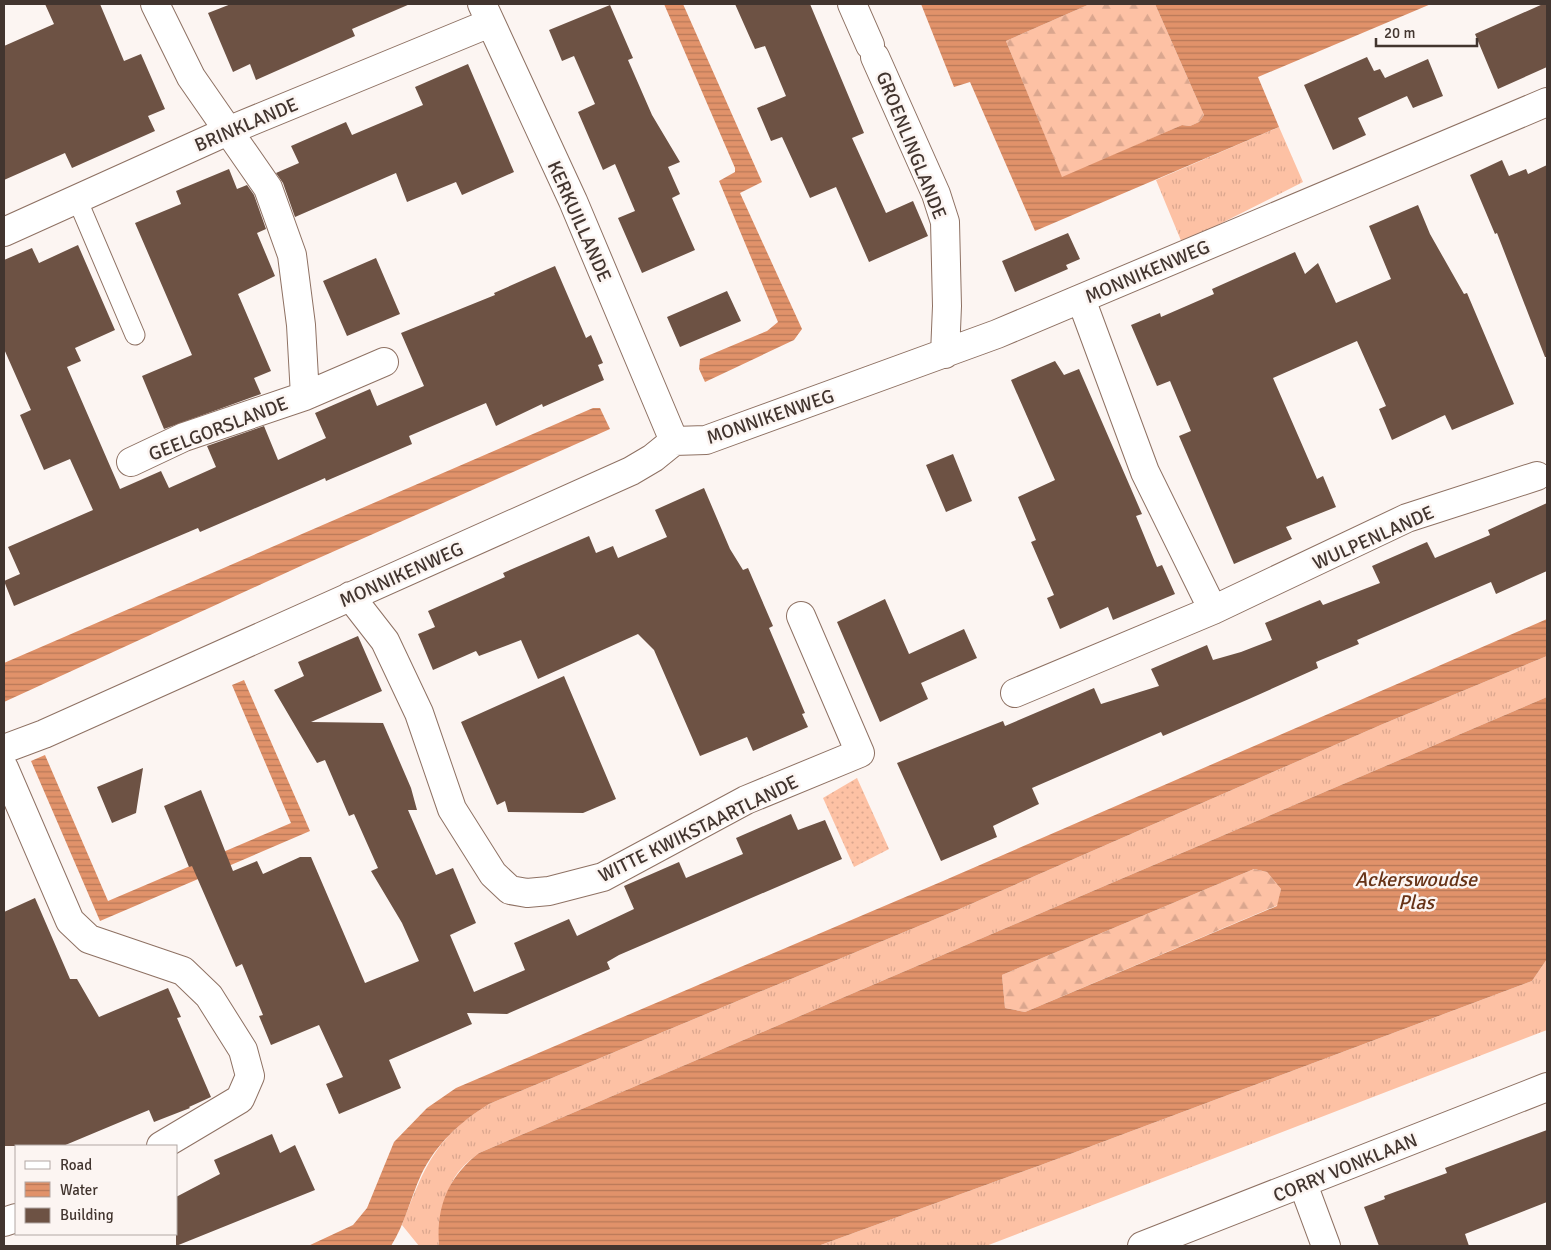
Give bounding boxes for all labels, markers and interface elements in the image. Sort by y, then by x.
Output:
scale bar [1376,15,1477,47]
text: 20 m [1384,24,1415,42]
street label: GROENLINGLANDE [870,68,952,223]
street label: BRINKLANDE [191,92,302,157]
street label: KERKUILLANDE [542,157,616,286]
street label: MONNIKENWEG [1081,235,1213,309]
street label: MONNIKENWEG [703,384,837,450]
street label: GEELGORSLANDE [145,391,291,467]
street label: WULPENLANDE [1309,500,1438,575]
street label: MONNIKENWEG [336,537,467,613]
street label: WITTE KWIKSTAARTLANDE [594,770,802,888]
water label: Ackerswoudse Plas [1355,867,1478,915]
street label: CORRY VONKLAAN [1270,1128,1421,1208]
legend [15,1145,178,1235]
text: Road [60,1156,92,1174]
text: Water [60,1181,98,1199]
text: Building [60,1206,114,1224]

